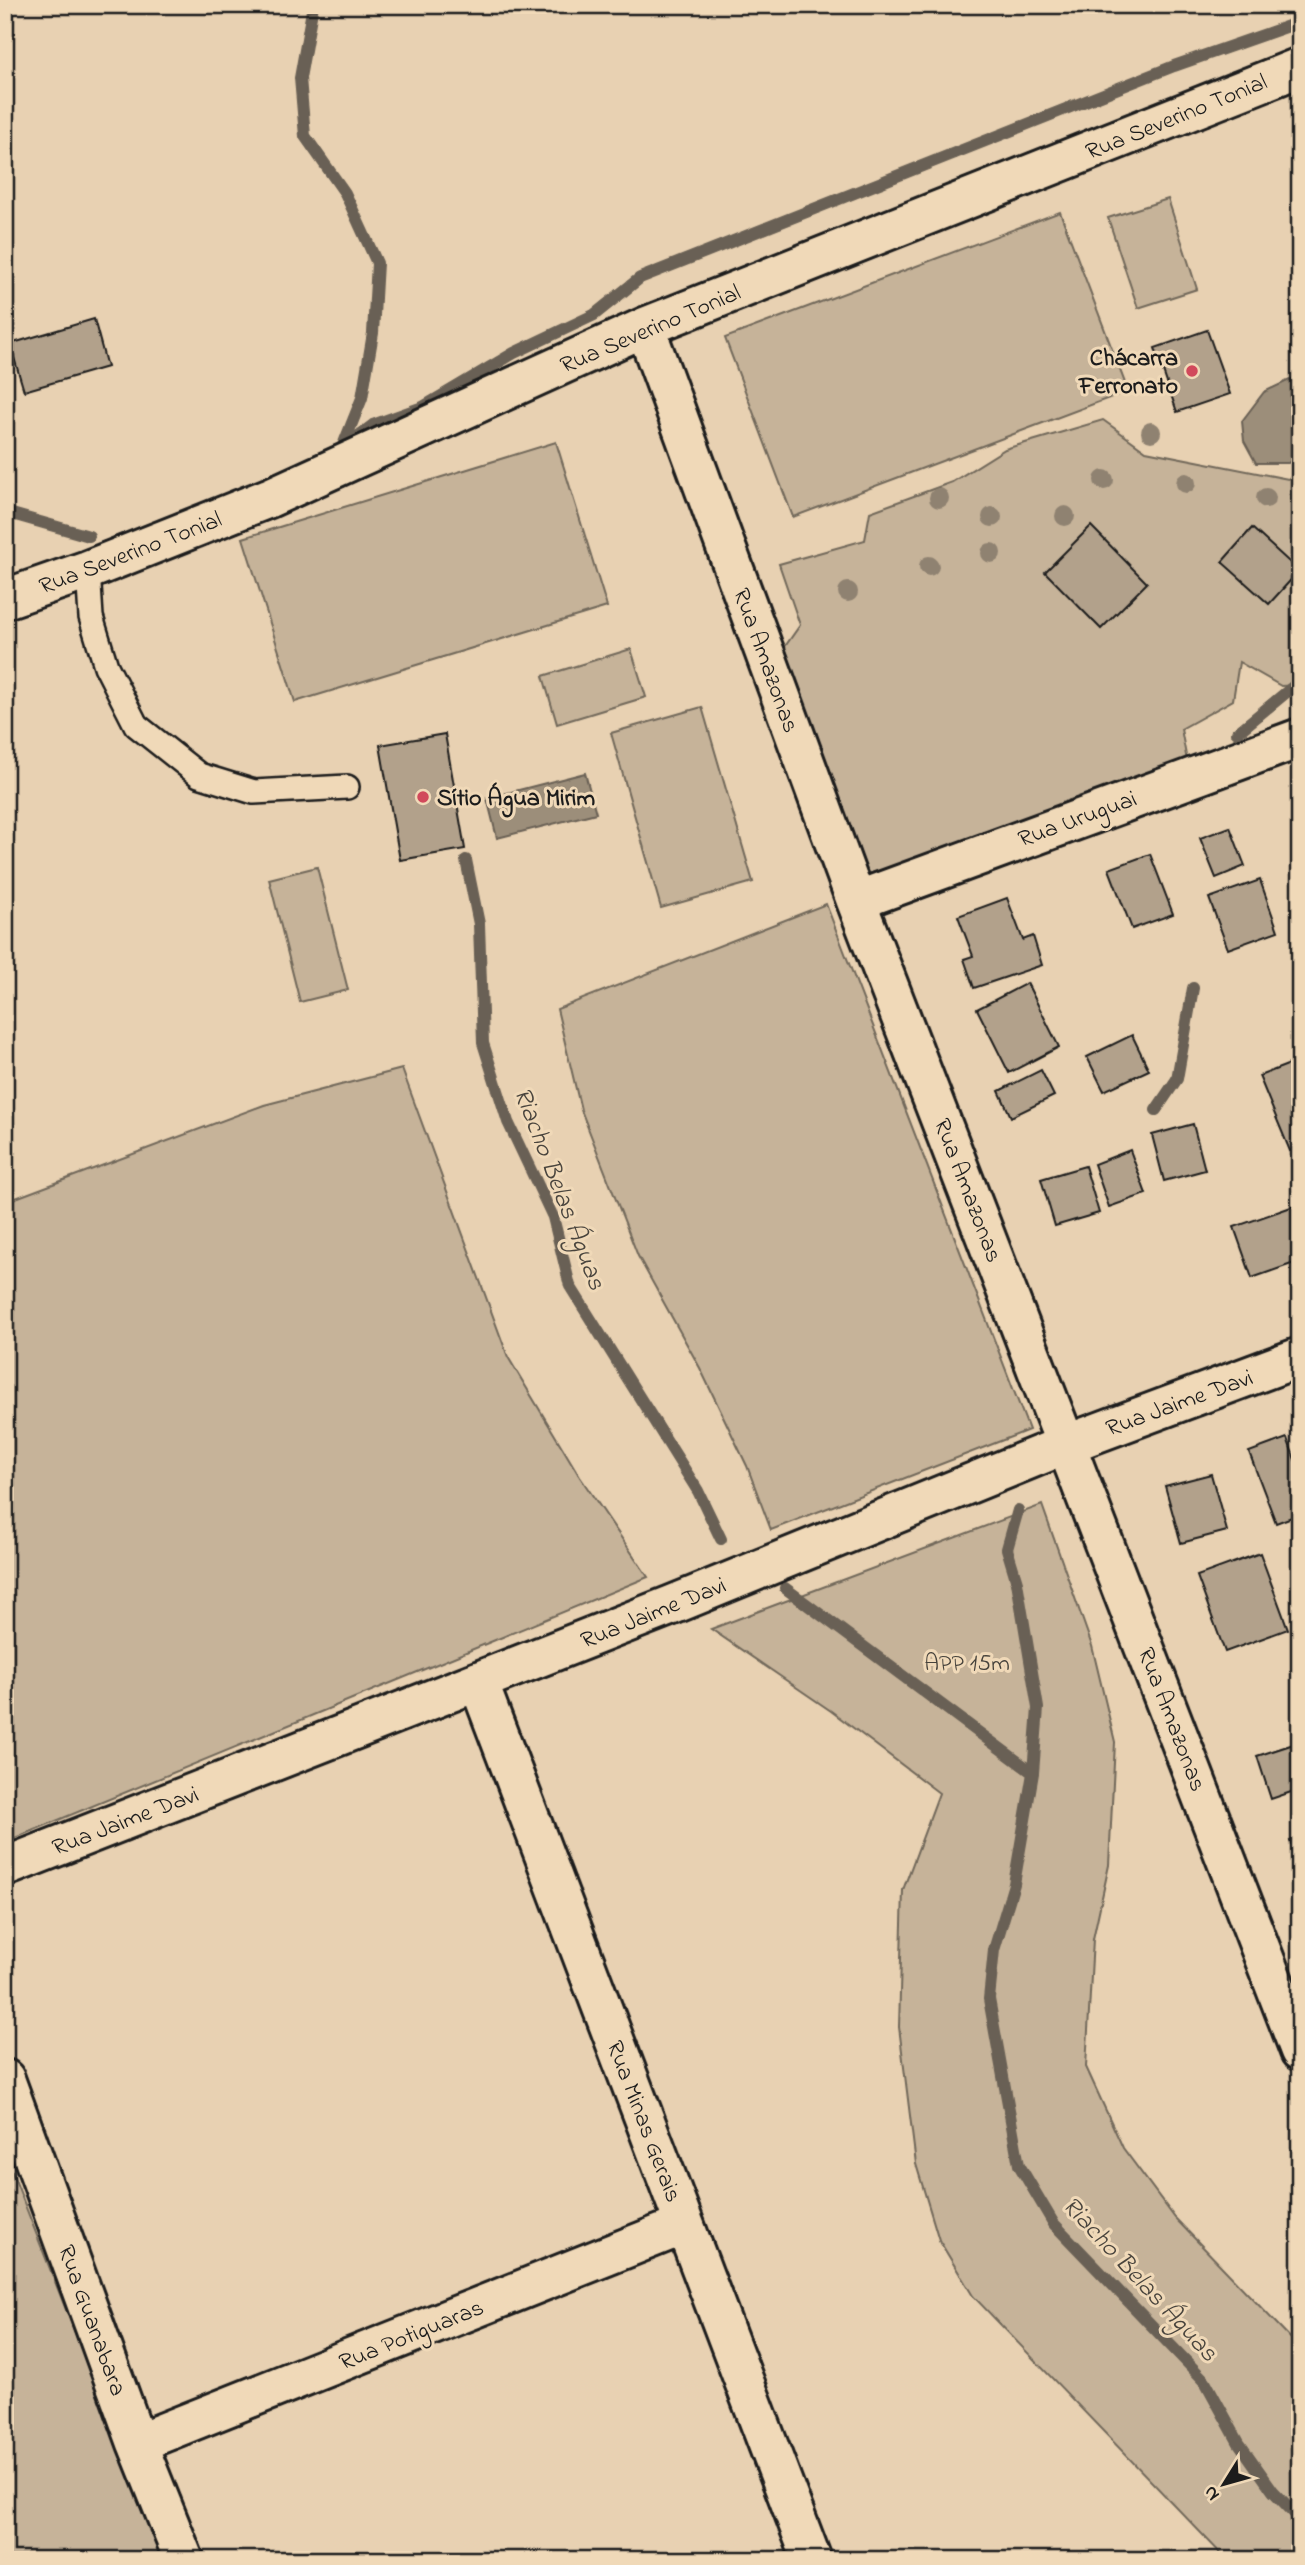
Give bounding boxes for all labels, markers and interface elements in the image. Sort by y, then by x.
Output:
street label: Rua Severino Tonial [1081,66,1273,171]
street label: Rua Severino Tonial [555,276,747,384]
place label: Chácarra Ferronato [1078,342,1178,405]
marker: Chácarra Ferronato [1184,363,1200,379]
street label: Rua Severino Tonial [34,503,227,605]
street label: Rua Amazonas [722,584,807,738]
place label: Sítio Água Mirim [437,782,595,818]
street label: Rua Uruguai [1014,783,1142,858]
marker: Sítio Água Mirim [415,789,431,805]
water label: Riacho Belas Águas [502,1082,615,1297]
street label: Rua Amazonas [923,1114,1010,1268]
street label: Rua Jaime Davi [1101,1361,1258,1447]
street label: Rua Jaime Davi [576,1569,732,1659]
street label: Rua Amazonas [1127,1643,1214,1797]
park label: APP 15m [924,1647,1010,1682]
street label: Rua Jaime Davi [48,1778,204,1866]
street label: Rua Minas Gerais [596,2036,690,2208]
water label: Riacho Belas Águas [1052,2189,1226,2372]
street label: Rua Guanabara [47,2240,134,2401]
street label: Rua Potiguaras [334,2291,490,2381]
north arrow [1190,2450,1260,2520]
text: N [1198,2479,1227,2506]

